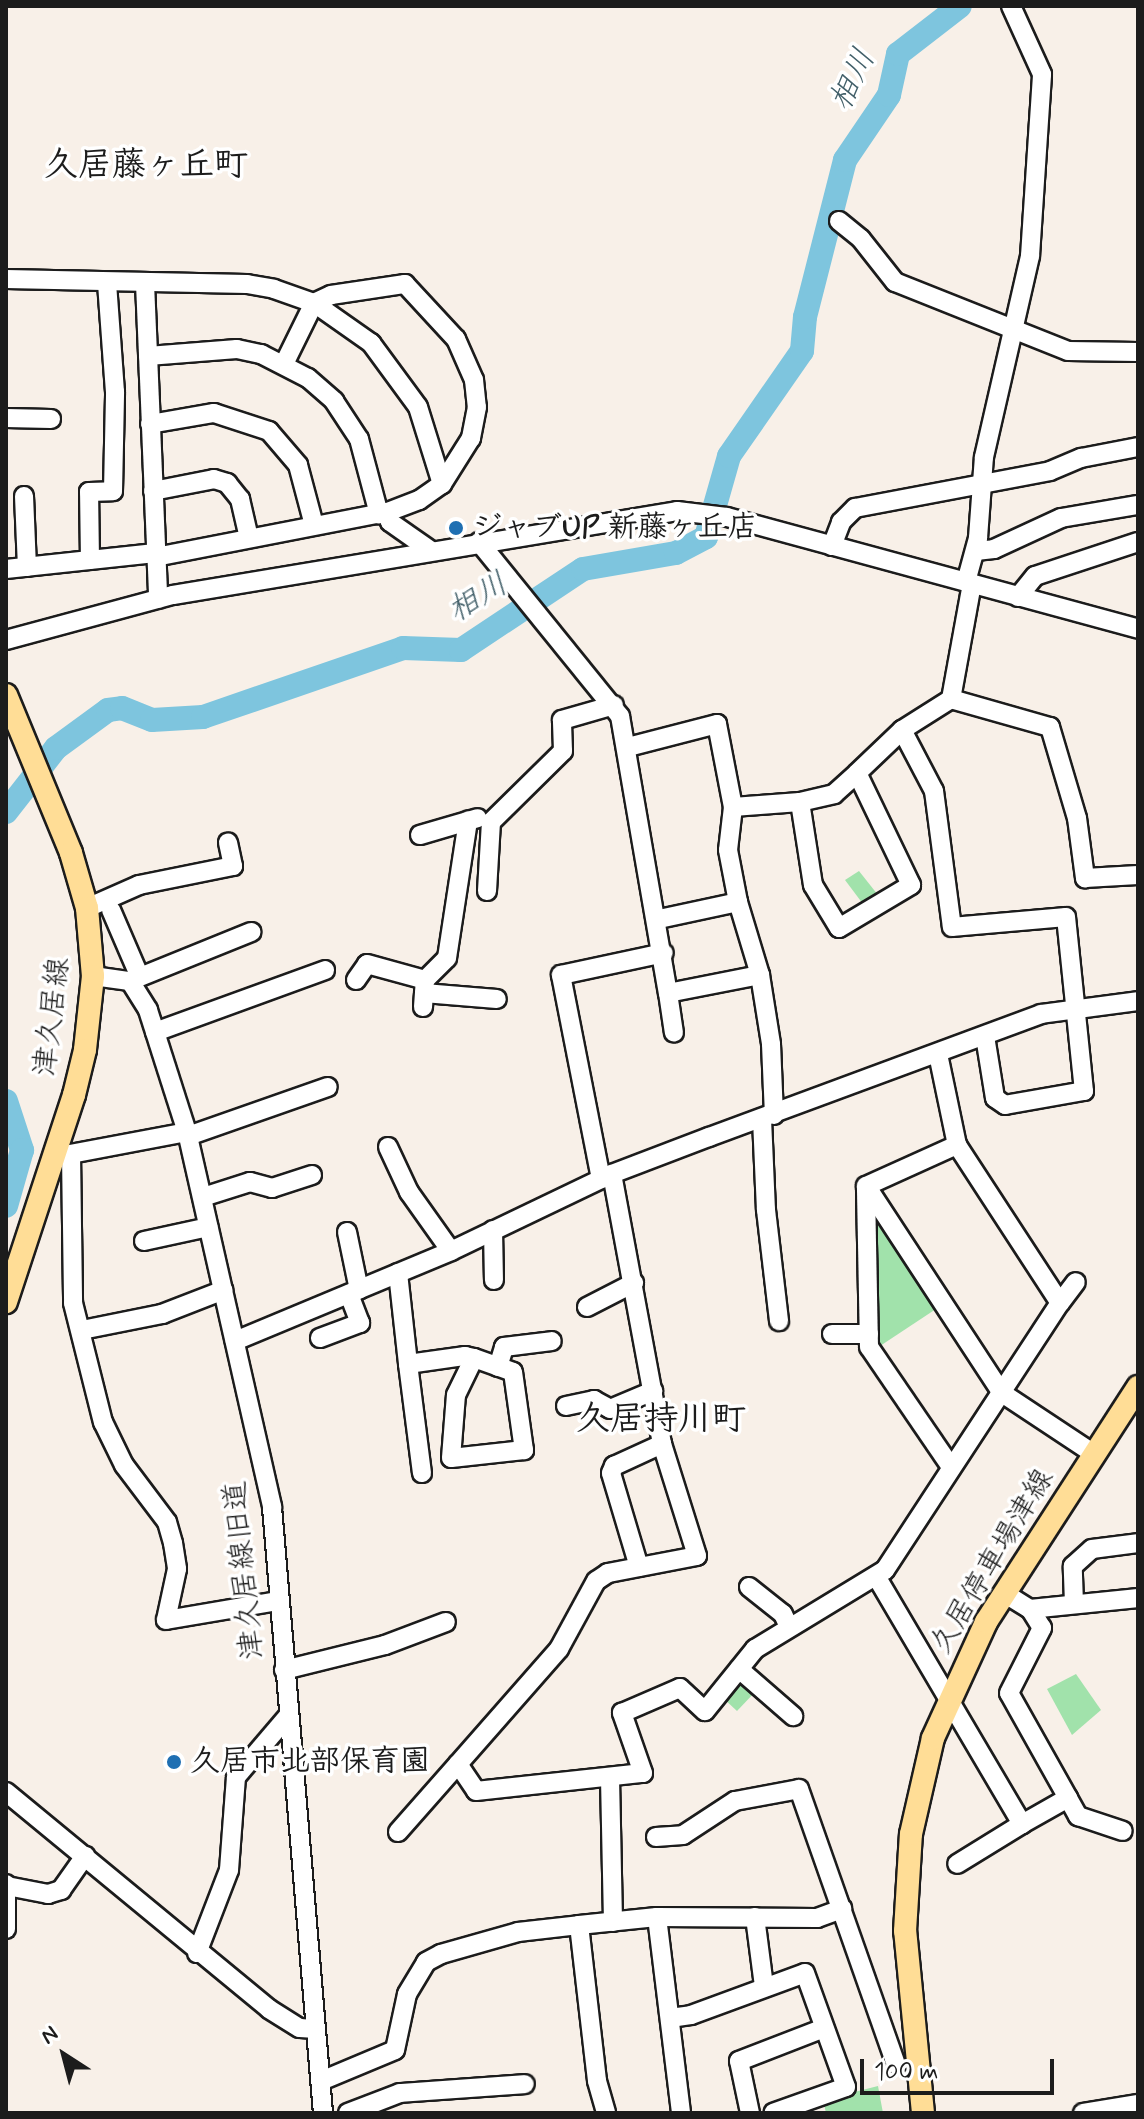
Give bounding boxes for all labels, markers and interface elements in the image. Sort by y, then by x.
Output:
water label: 相川 [822,43,884,117]
district label: 久居藤ヶ丘町 [44,146,248,186]
place label: ジャブUP 新藤ヶ丘店 [472,510,758,546]
marker: ジャブUP 新藤ヶ丘店 [447,519,465,537]
water label: 相川 [441,565,515,631]
street label: 津久居線 [28,955,78,1079]
district label: 久居持川町 [576,1400,746,1440]
street label: 久居停車場津線 [923,1463,1063,1661]
street label: 津久居線旧道 [218,1479,272,1661]
place label: 久居市北部保育園 [190,1744,430,1780]
marker: 久居市北部保育園 [165,1753,183,1771]
north arrow [24,2015,104,2095]
text: N [36,2020,64,2051]
scale bar [864,2043,1058,2093]
text: 100 m [874,2057,938,2088]

